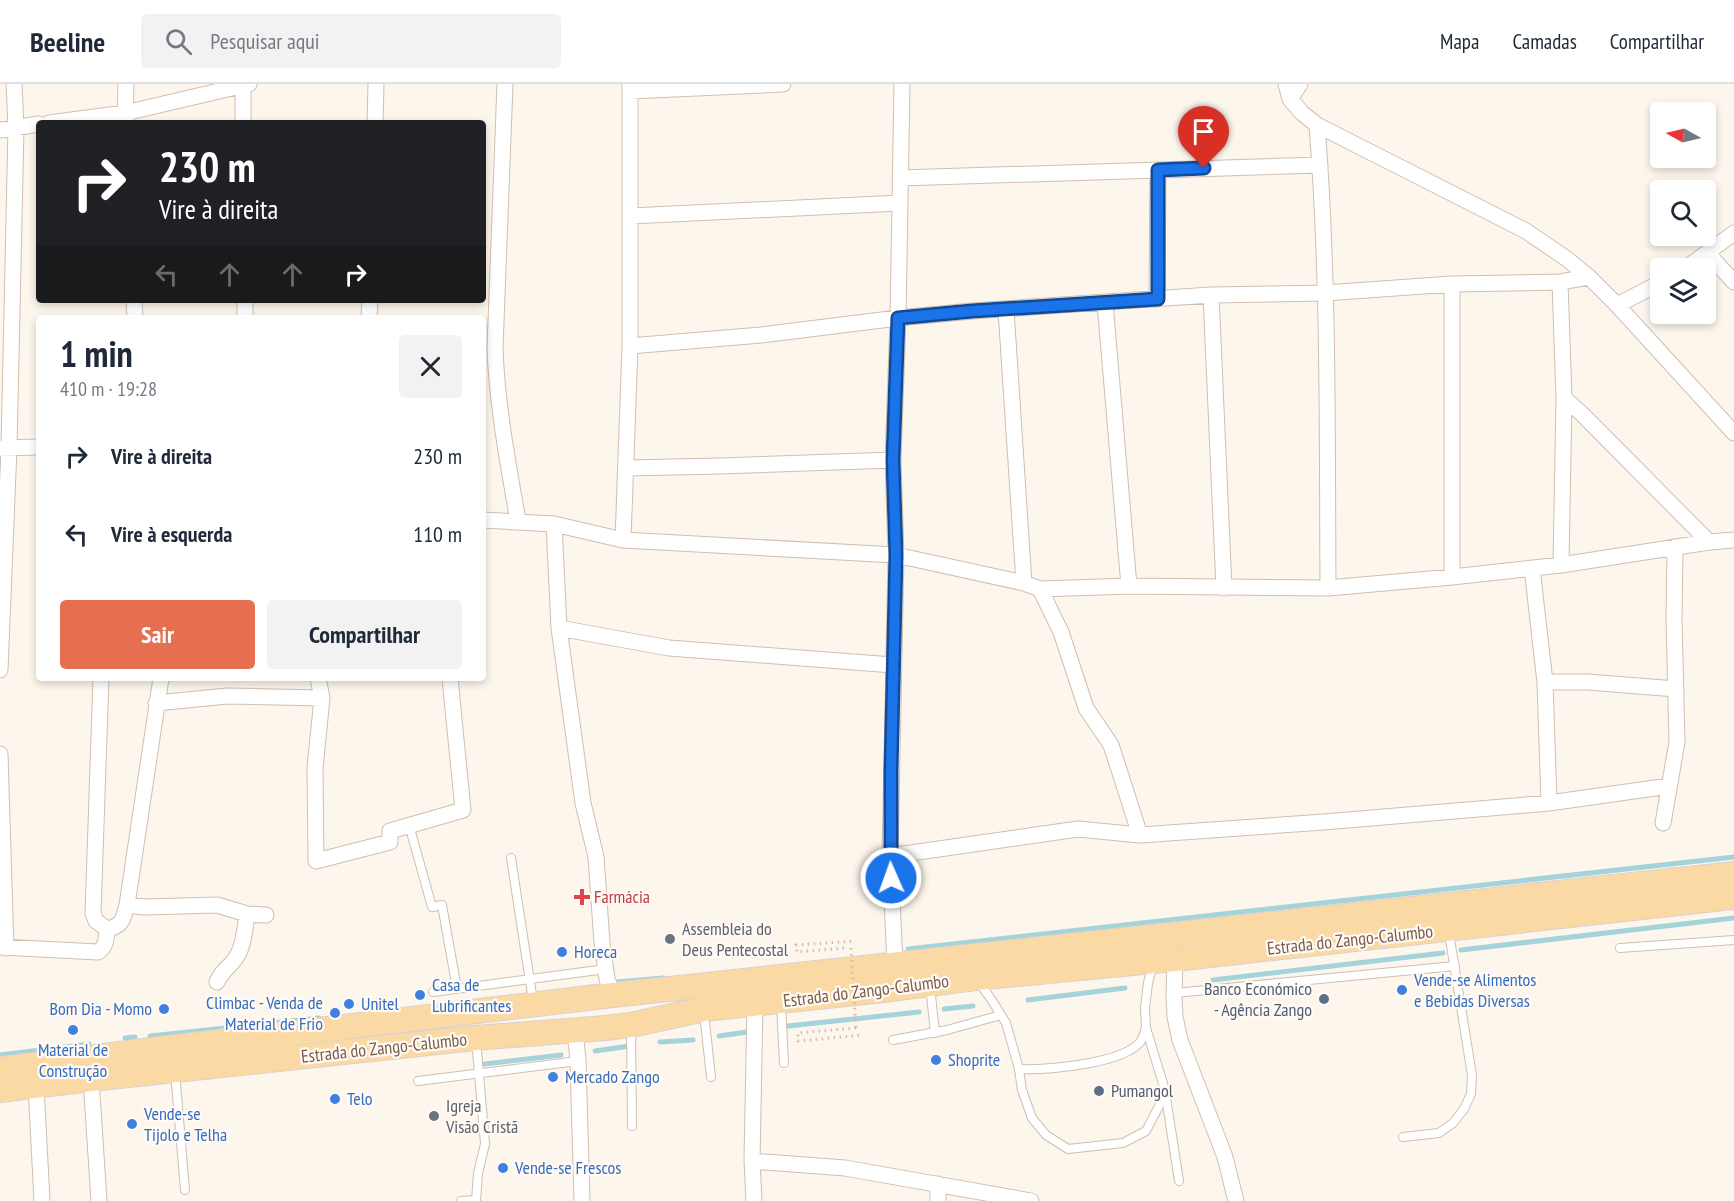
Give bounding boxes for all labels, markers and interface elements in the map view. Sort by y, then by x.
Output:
search box [141,14,561,68]
text: Beeline [30,23,105,60]
icon: search [162,25,195,58]
text: Pesquisar aqui [210,27,320,55]
text: Mapa [1440,28,1479,55]
text: Camadas [1512,28,1577,55]
text: Compartilhar [1610,28,1704,55]
north arrow [1650,102,1716,168]
map controls [1650,102,1716,324]
pin [1178,106,1229,168]
icon: arrive [1187,115,1220,148]
text: 230 m [159,139,256,194]
icon: right [60,144,138,222]
button: search [1650,180,1716,246]
text: Vire à direita [159,192,278,226]
icon: left [150,258,183,291]
icon: ahead [213,258,246,291]
icon: ahead [276,258,309,291]
icon: right [339,258,372,291]
button: layers [1650,258,1716,324]
text: 1 min [60,330,133,377]
button: close [399,335,462,398]
text: 410 m · 19:28 [60,376,157,402]
icon: right [60,440,93,473]
text: Vire à direita [111,442,212,470]
text: 230 m [413,442,462,470]
icon: left [60,518,93,551]
text: Vire à esquerda [111,520,232,548]
text: 110 m [413,520,462,548]
button: Sair [60,600,255,669]
button: Compartilhar [267,600,462,669]
position arrow [859,846,923,910]
place label: Farmácia [594,885,650,908]
marker: Farmácia [575,890,589,904]
place label: Assembleia do Deus Pentecostal [682,917,789,961]
street label: Estrada do Zango-Calumbo [1266,919,1434,960]
marker: Assembleia do Deus Pentecostal [663,932,677,946]
place label: Horeca [574,940,617,963]
marker: Horeca [555,945,569,959]
place label: Vende-se Alimentos e Bebidas Diversas [1413,968,1536,1012]
street label: Estrada do Zango-Calumbo [782,969,950,1012]
place label: Casa de Lubrificantes [432,973,511,1017]
place label: Banco Económico - Agência Zango [1204,977,1312,1021]
marker: Vende-se Alimentos e Bebidas Diversas [1395,983,1409,997]
marker: Casa de Lubrificantes [413,988,427,1002]
place label: Climbac - Venda de Material de Frio [206,991,323,1035]
place label: Unitel [361,992,399,1015]
marker: Banco Económico - Agência Zango [1317,992,1331,1006]
place label: Bom Dia - Momo [49,997,152,1020]
marker: Unitel [342,997,356,1011]
marker: Bom Dia - Momo [157,1002,171,1016]
marker: Climbac - Venda de Material de Frio [328,1006,342,1020]
marker: Material de Construção [66,1023,80,1037]
street label: Estrada do Zango-Calumbo [300,1027,468,1068]
place label: Material de Construção [38,1038,108,1082]
place label: Shoprite [948,1048,1000,1071]
marker: Shoprite [929,1053,943,1067]
place label: Mercado Zango [565,1065,660,1088]
marker: Mercado Zango [546,1070,560,1084]
place label: Pumangol [1111,1079,1174,1102]
marker: Pumangol [1092,1084,1106,1098]
place label: Telo [347,1087,373,1110]
marker: Telo [328,1092,342,1106]
place label: Igreja Visão Cristã [445,1094,518,1138]
place label: Vende-se Tijolo e Telha [143,1102,227,1146]
marker: Igreja Visão Cristã [427,1109,441,1123]
marker: Vende-se Tijolo e Telha [125,1117,139,1131]
place label: Vende-se Frescos [514,1156,621,1179]
marker: Vende-se Frescos [496,1161,510,1175]

